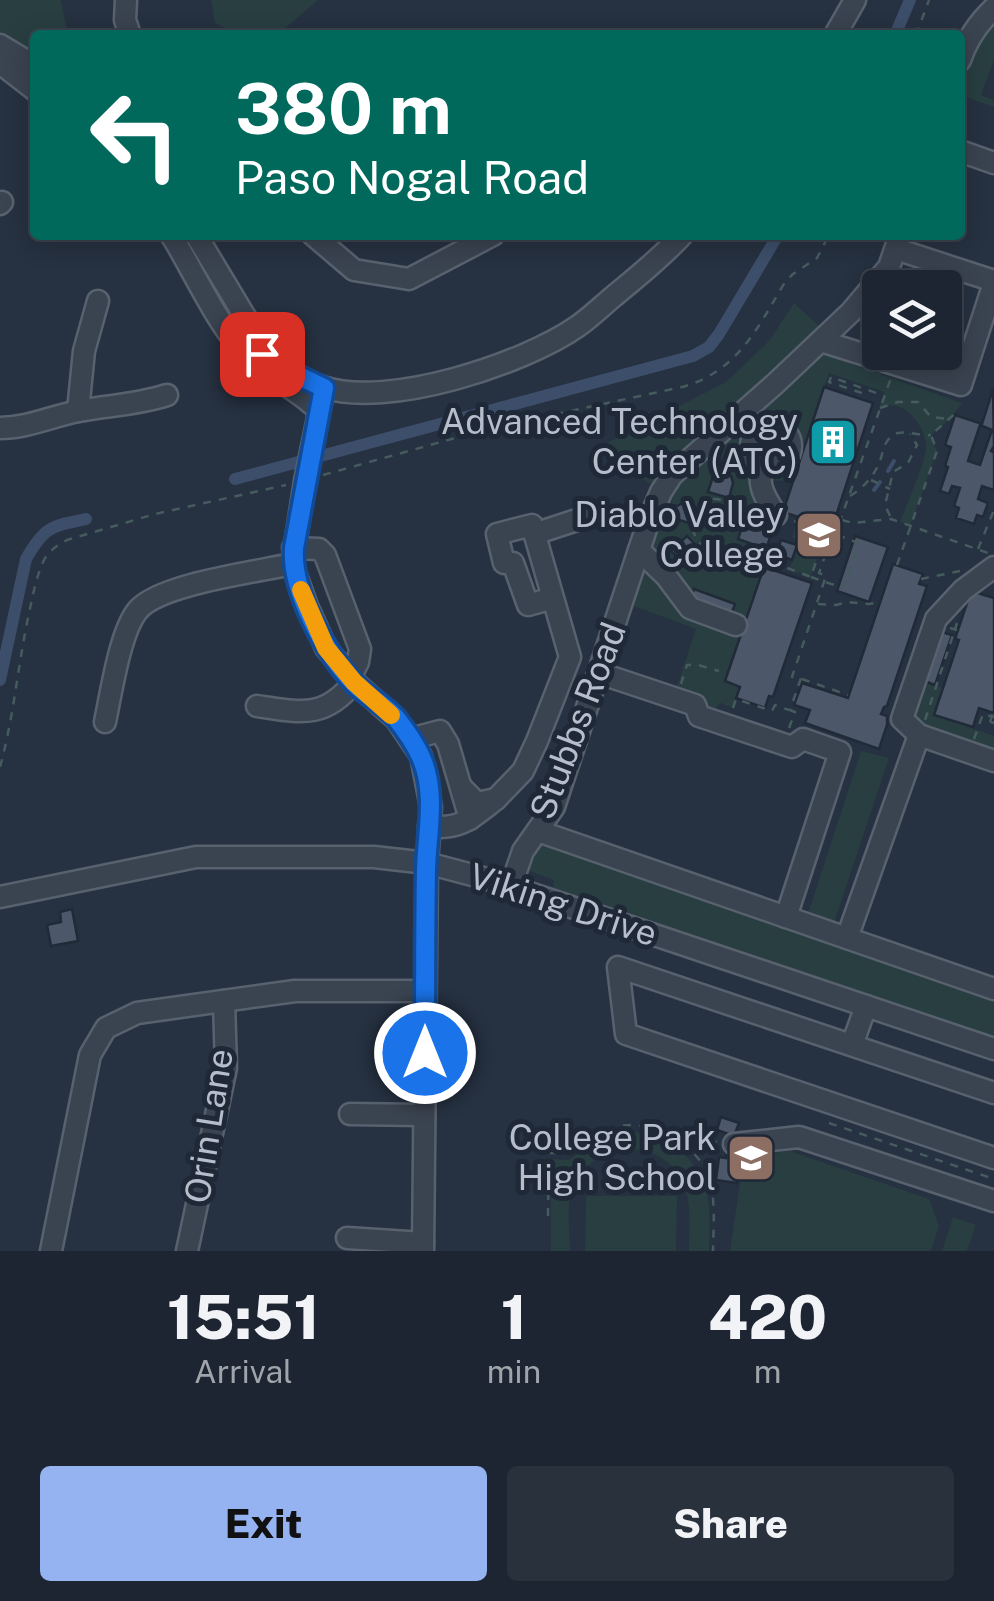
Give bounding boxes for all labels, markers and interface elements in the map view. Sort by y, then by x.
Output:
text: 380 m [235,67,452,150]
icon: left [70,70,200,200]
text: Paso Nogal Road [235,151,589,204]
map controls [862,270,962,370]
button: layers [862,270,962,370]
pin [220,312,305,397]
icon: arrive [235,327,290,382]
place label: Advanced Technology Center (ATC) [441,401,798,482]
building icon: Advanced Technology Center (ATC) [807,416,859,468]
place label: Diablo Valley College [574,494,784,575]
school or university icon: Diablo Valley College [793,509,845,561]
street label: Stubbs Road [521,617,634,825]
street label: Viking Drive [464,855,662,954]
position arrow [373,1001,477,1105]
street label: Orin Lane [176,1046,241,1206]
place label: College Park High School [509,1117,716,1198]
school or university icon: College Park High School [725,1132,777,1184]
text: 15:51 [167,1282,320,1353]
text: 1 [501,1282,527,1353]
text: 420 [708,1282,827,1353]
text: Arrival [194,1353,293,1390]
text: min [487,1353,541,1390]
text: m [754,1353,781,1390]
button: Exit [40,1466,487,1581]
button: Share [507,1466,954,1581]

